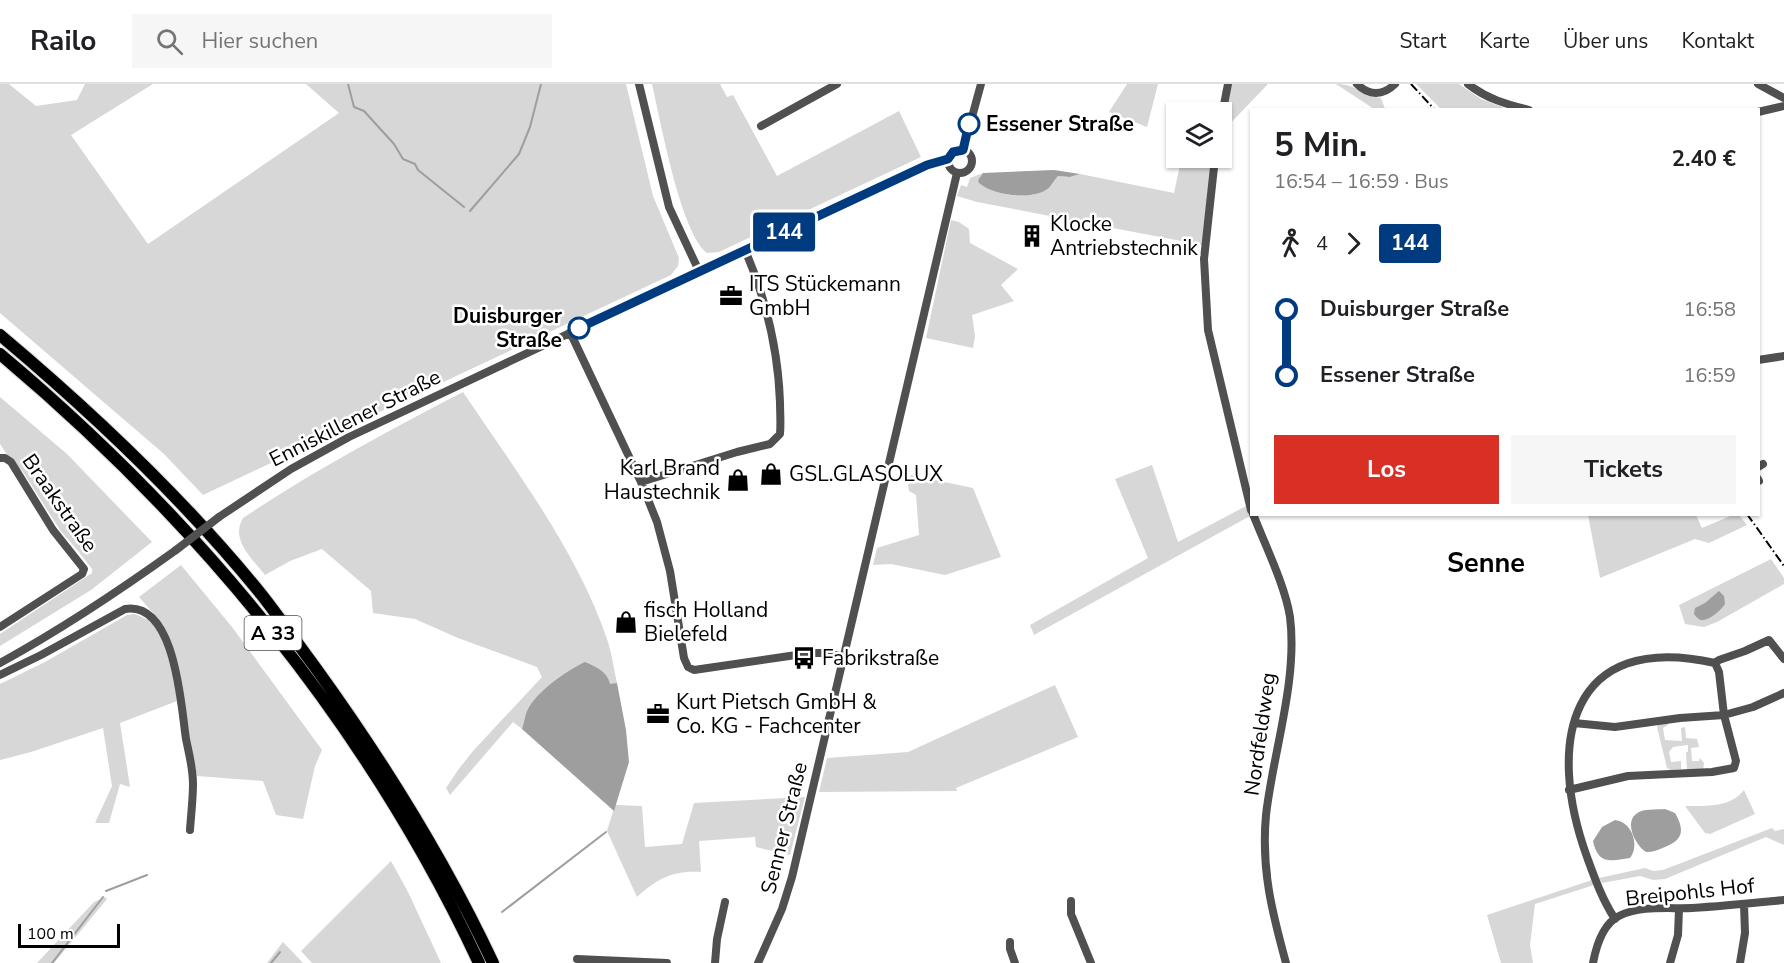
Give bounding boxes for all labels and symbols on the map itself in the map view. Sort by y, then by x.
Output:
place label: Essener Straße [986,110,1134,138]
marker: Essener Straße [958,113,980,135]
place label: Klocke Antriebstechnik [1050,210,1198,262]
line badge: 144 [750,212,818,252]
building icon: Klocke Antriebstechnik [1019,223,1045,249]
place label: ITS Stückemann GmbH [749,270,901,322]
office icon: ITS Stückemann GmbH [718,283,744,309]
place label: Duisburger Straße [453,302,563,354]
marker: Duisburger Straße [568,317,590,339]
street label: Enniskillener Straße [265,363,445,473]
street label: Braakstraße [16,448,104,558]
place label: Karl Brand Haustechnik [604,454,720,506]
place label: GSL.GLASOLUX [789,460,943,488]
shop icon: GSL.GLASOLUX [758,461,784,487]
shop icon: Karl Brand Haustechnik [725,467,751,493]
district label: Senne [1447,545,1525,582]
place label: fisch Holland Bielefeld [644,596,768,648]
shop icon: fisch Holland Bielefeld [613,609,639,635]
road number: A 33 [244,616,302,650]
place label: Fabrikstraße [822,644,939,672]
bus stop icon: Fabrikstraße [791,645,817,671]
street label: Nordfeldweg [1238,671,1282,797]
place label: Kurt Pietsch GmbH & Co. KG - Fachcenter [676,688,877,740]
office icon: Kurt Pietsch GmbH & Co. KG - Fachcenter [645,701,671,727]
street label: Senner Straße [754,759,814,897]
street label: Breipohls Hof [1624,871,1757,913]
scale bar [18,921,120,948]

